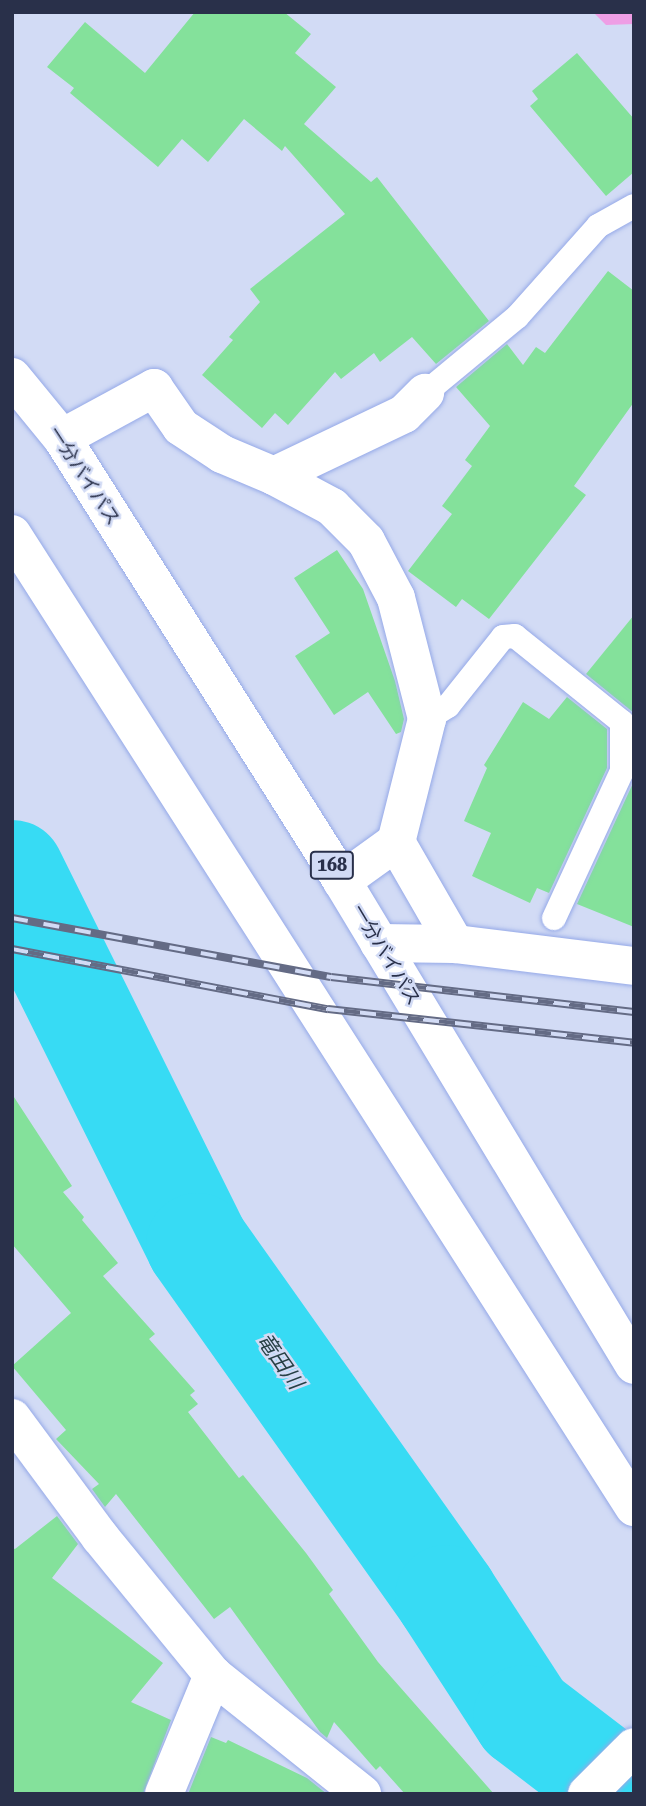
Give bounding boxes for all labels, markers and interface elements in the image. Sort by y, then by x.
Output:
street label: 一分バイパス [43,422,125,530]
road number: 168 [309,850,355,880]
street label: 一分バイパス [347,900,425,1010]
water label: 竜田川 [252,1328,308,1394]

